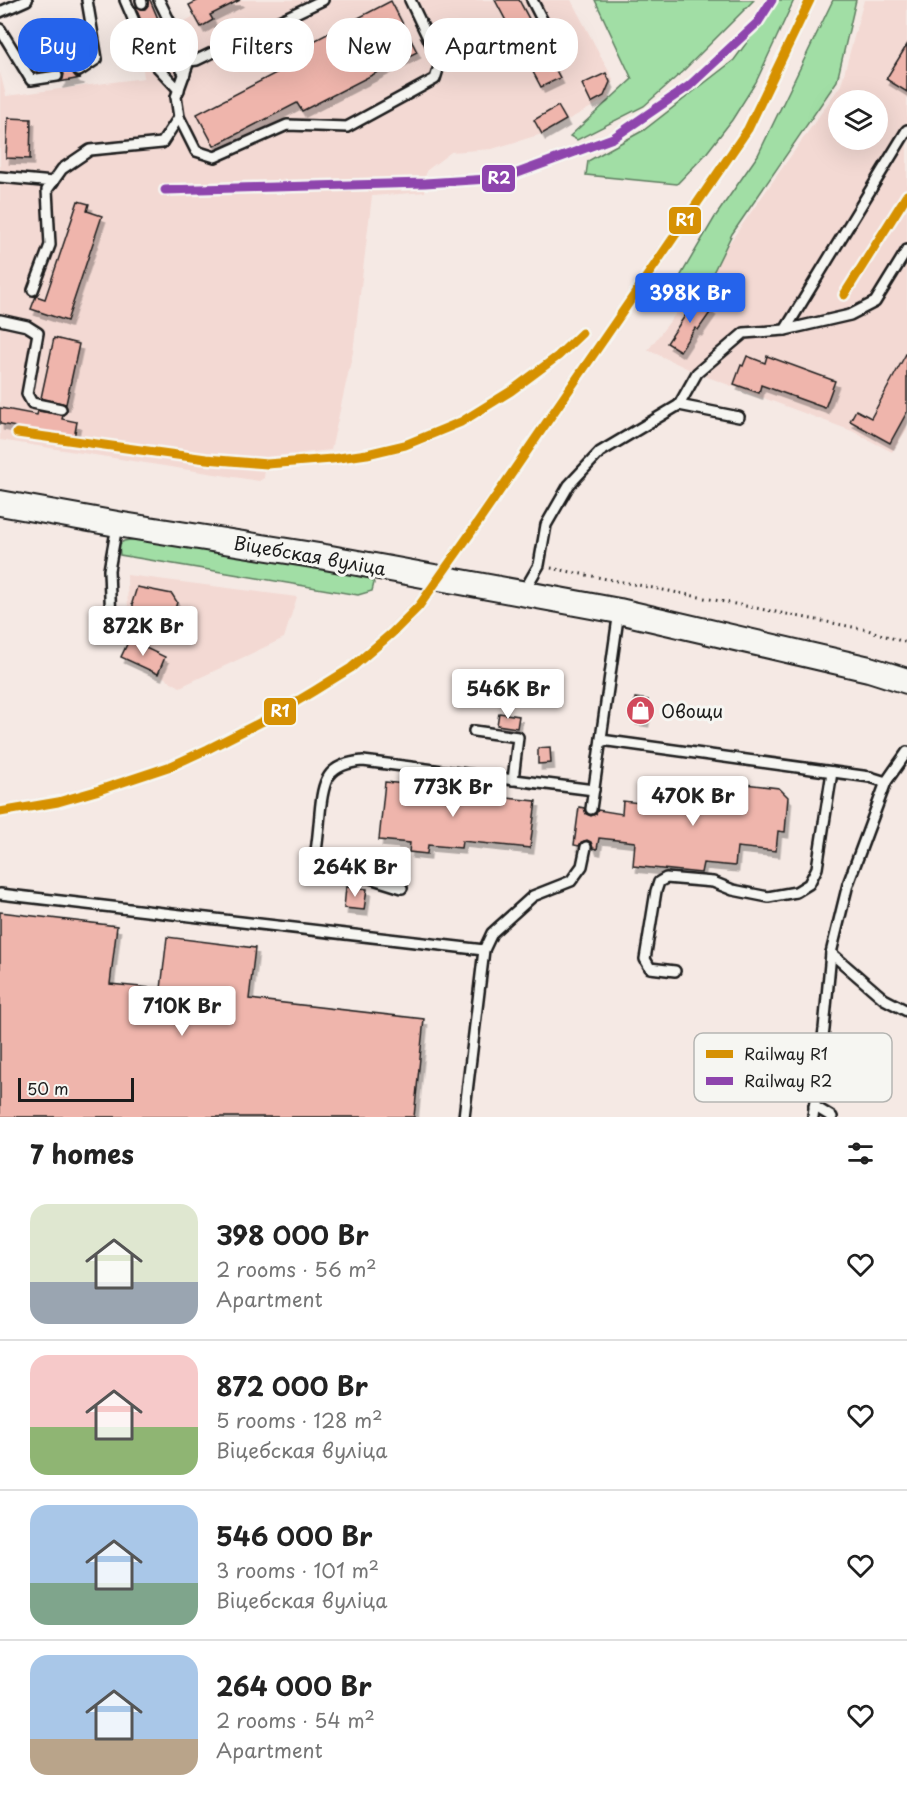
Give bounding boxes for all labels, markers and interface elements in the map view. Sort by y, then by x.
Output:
chip: Buy [18,18,98,72]
chip: Rent [110,18,198,72]
chip: Filters [210,18,314,72]
chip: New [326,18,412,72]
chip: Apartment [424,18,578,72]
map controls [828,90,888,150]
button: layers [828,90,888,150]
line badge: R2 [481,164,516,193]
text: R2 [488,165,510,189]
line badge: R1 [668,206,702,235]
text: R1 [676,207,695,231]
pin: 398K Br [635,273,745,324]
text: 398K Br [649,277,731,307]
street label: Віцебская вуліца [232,528,388,582]
pin: 872K Br [88,606,198,657]
text: 872K Br [103,610,183,640]
pin: 546K Br [453,669,563,720]
text: 546K Br [466,673,550,703]
shop icon: Овощи [624,694,656,726]
line badge: R1 [263,697,297,726]
place label: Овощи [661,697,723,724]
text: R1 [271,698,290,722]
pin: 773K Br [398,767,508,818]
text: 773K Br [413,771,493,801]
pin: 470K Br [638,776,748,827]
text: 470K Br [651,780,735,810]
pin: 264K Br [300,847,410,898]
text: 264K Br [313,851,397,881]
pin: 710K Br [127,986,237,1037]
text: 710K Br [143,990,221,1020]
legend [694,1033,892,1102]
text: Railway R1 [744,1041,828,1065]
text: Railway R2 [744,1068,832,1092]
scale bar [18,1075,134,1102]
text: 50 m [27,1076,68,1100]
text: 7 homes [30,1134,134,1173]
icon: filters [844,1137,877,1170]
text: 398 000 Br [216,1215,369,1254]
icon: home [78,1228,150,1300]
icon: heart [844,1248,877,1281]
text: 2 rooms · 56 m² [216,1254,377,1284]
text: Apartment [216,1284,323,1314]
text: 872 000 Br [216,1366,368,1405]
icon: home [78,1379,150,1451]
icon: heart [844,1399,877,1432]
text: 5 rooms · 128 m² [216,1405,382,1435]
text: Віцебская вуліца [216,1435,388,1465]
text: 546 000 Br [216,1516,372,1555]
icon: home [78,1529,150,1601]
icon: heart [844,1549,877,1582]
text: 3 rooms · 101 m² [216,1555,379,1585]
text: Віцебская вуліца [216,1585,388,1615]
text: 264 000 Br [216,1666,372,1705]
icon: home [78,1679,150,1751]
icon: heart [844,1699,877,1732]
text: 2 rooms · 54 m² [216,1705,375,1735]
text: Apartment [216,1735,323,1765]

